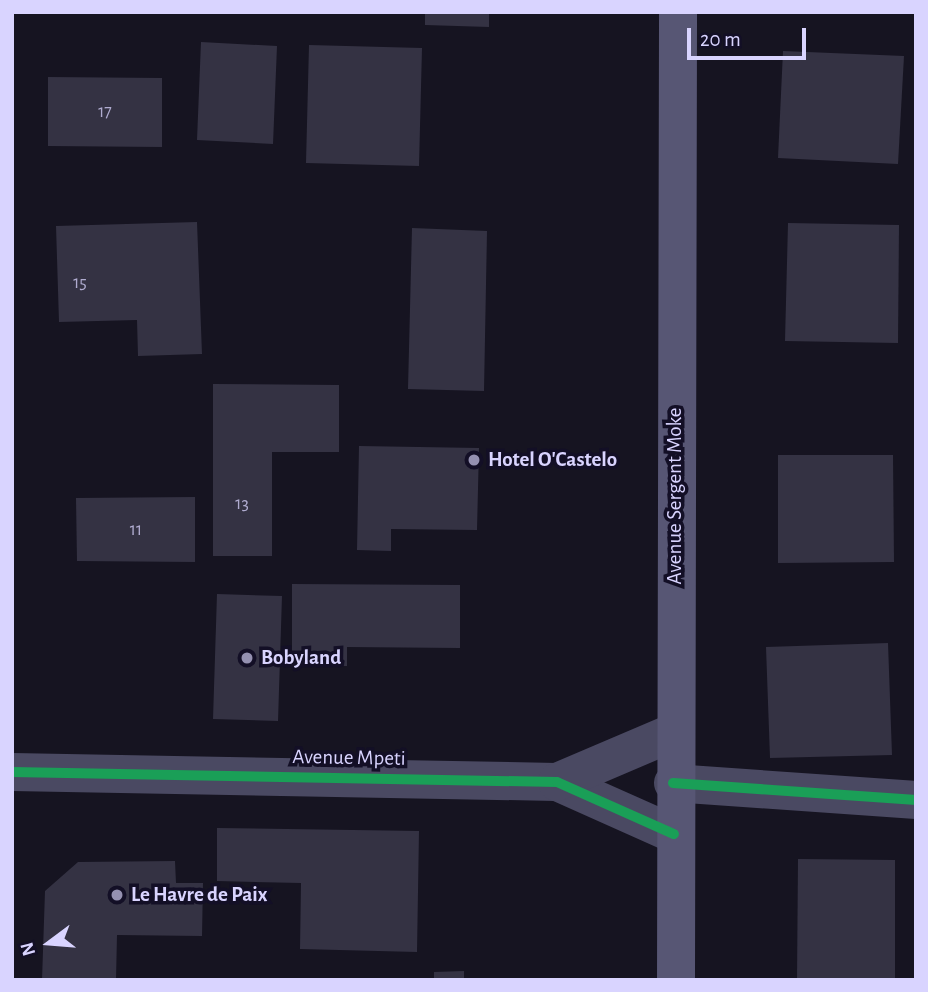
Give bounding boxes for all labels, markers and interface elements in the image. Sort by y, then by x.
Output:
scale bar [690,14,809,58]
text: 20 m [700,29,741,50]
house number: 17 [98,101,112,123]
house number: 15 [73,272,87,294]
street label: Avenue Sergent Moke [662,408,688,584]
place label: Hotel O'Castelo [488,447,617,473]
marker: Hotel O'Castelo [466,452,482,468]
house number: 13 [235,493,249,515]
house number: 11 [130,519,142,541]
place label: Bobyland [261,645,341,671]
marker: Bobyland [239,650,255,666]
street label: Avenue Mpeti [292,744,406,772]
place label: Le Havre de Paix [131,882,268,908]
marker: Le Havre de Paix [109,887,125,903]
north arrow [14,908,84,978]
text: N [17,940,39,958]

